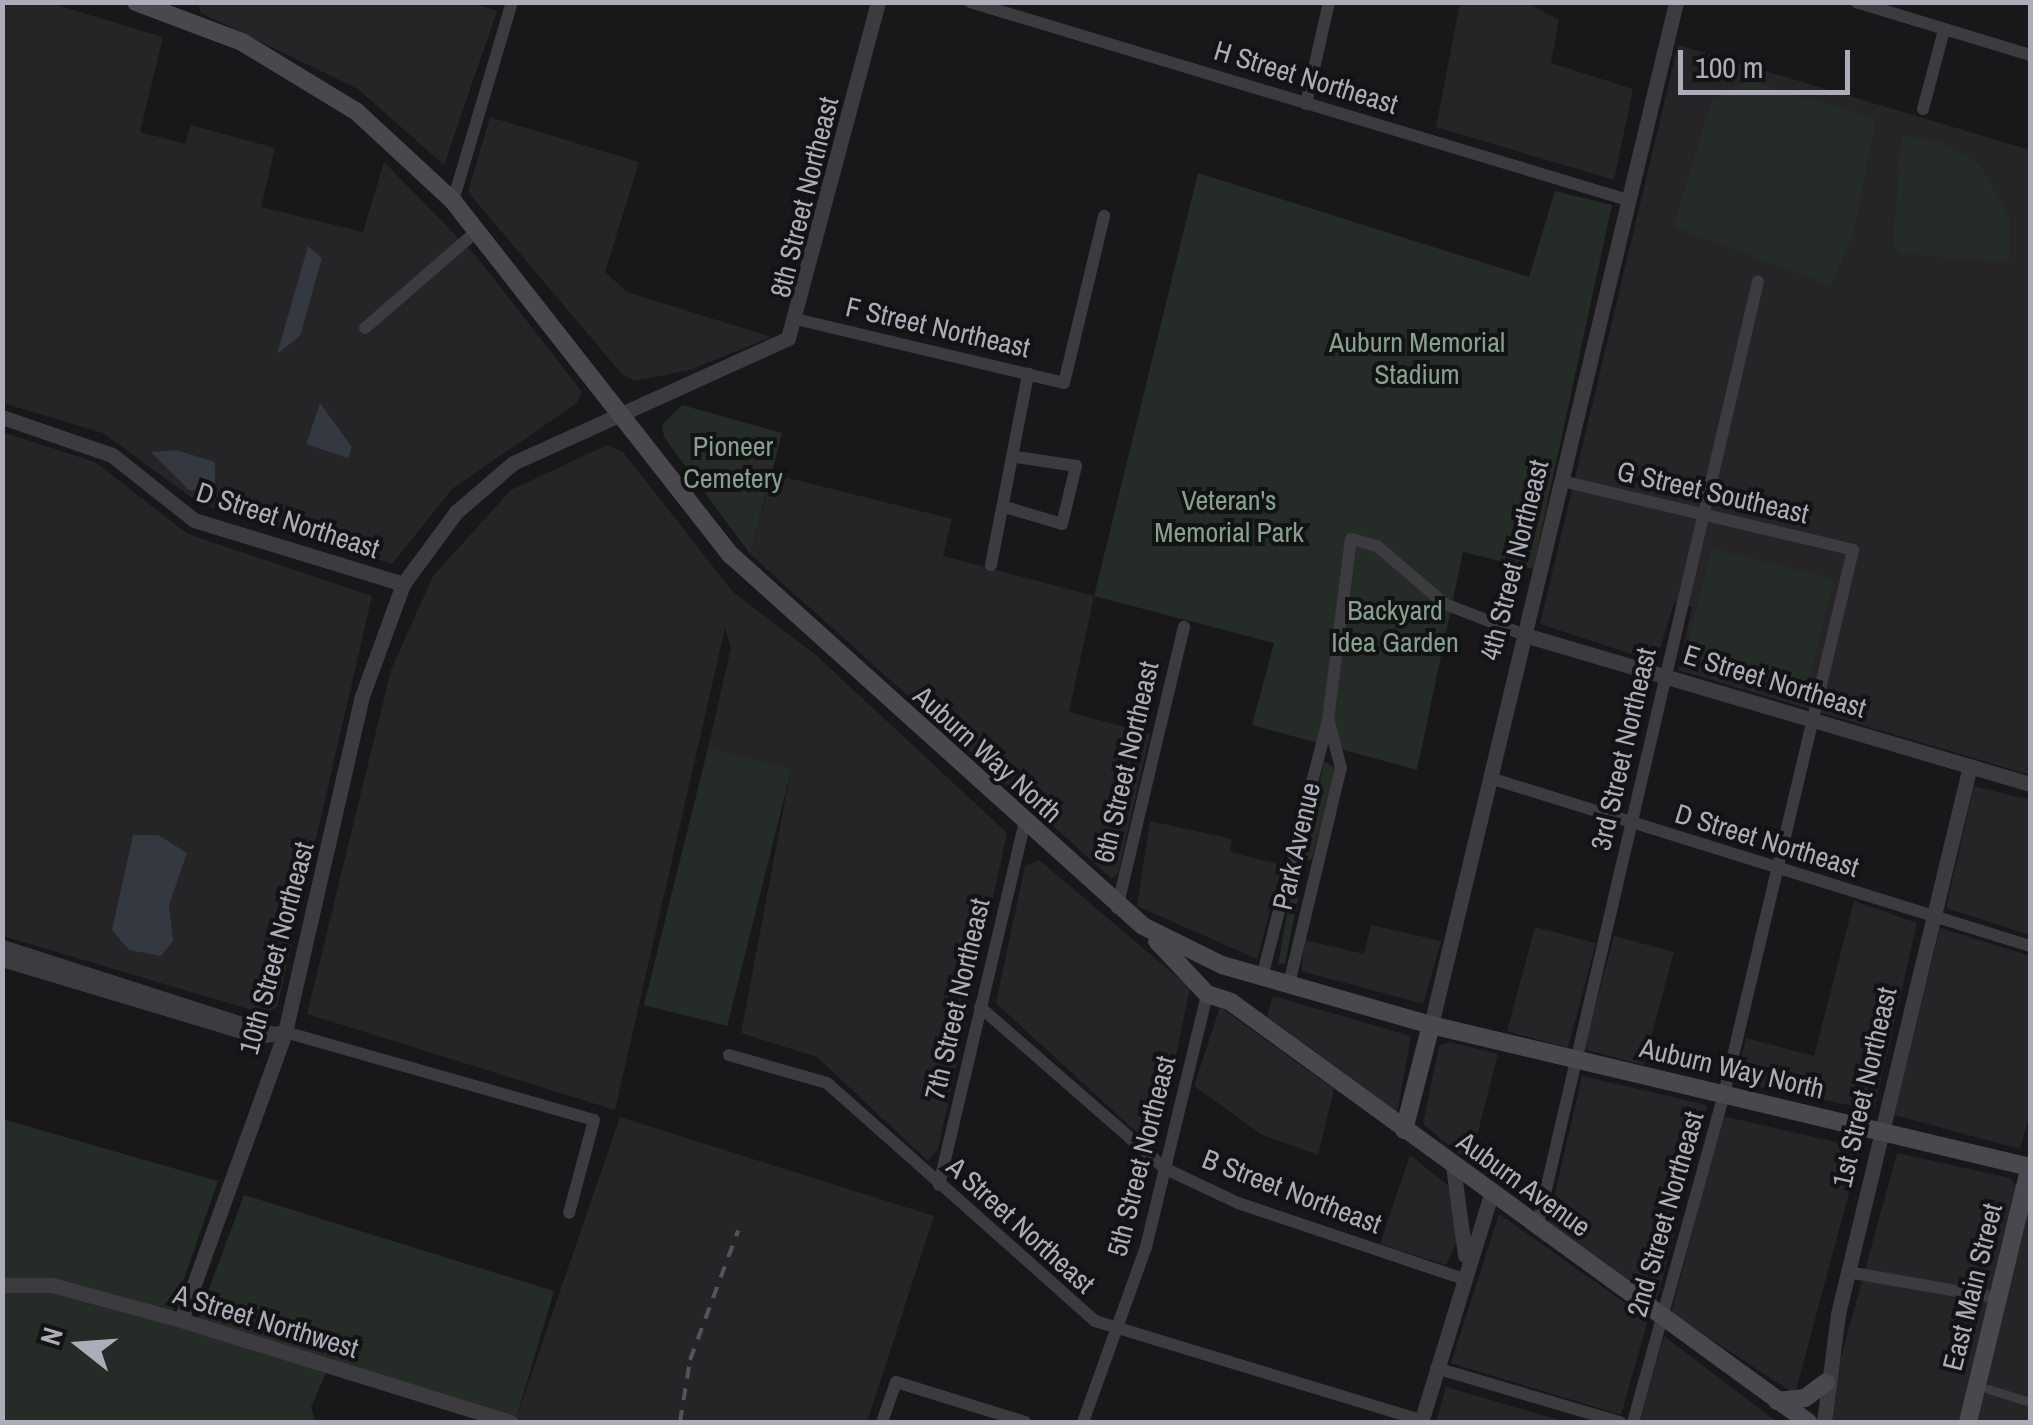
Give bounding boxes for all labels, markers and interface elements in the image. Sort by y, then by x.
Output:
scale bar [1683,30,1856,92]
street label: H Street Northeast [1210,33,1402,121]
text: 100 m [1695,47,1763,87]
street label: 8th Street Northeast [763,93,845,301]
street label: F Street Northeast [843,290,1033,364]
park label: Auburn Memorial Stadium [1329,325,1505,391]
park label: Pioneer Cemetery [683,429,783,495]
street label: G Street Southeast [1614,454,1812,530]
street label: 4th Street Northeast [1473,456,1555,664]
street label: D Street Northeast [192,475,384,565]
park label: Veteran's Memorial Park [1154,483,1304,549]
park label: Backyard Idea Garden [1331,593,1459,659]
street label: E Street Northeast [1680,637,1870,725]
street label: 3rd Street Northeast [1583,644,1663,854]
street label: 6th Street Northeast [1087,658,1165,866]
street label: Auburn Way North [907,679,1069,829]
street label: Park Avenue [1265,778,1327,914]
street label: D Street Northeast [1671,796,1863,884]
street label: 10th Street Northeast [232,838,320,1058]
street label: 7th Street Northeast [918,895,996,1103]
street label: 1st Street Northeast [1825,984,1903,1190]
street label: Auburn Way North [1637,1030,1827,1106]
street label: 5th Street Northeast [1100,1052,1182,1260]
street label: 2nd Street Northeast [1620,1108,1710,1320]
street label: Auburn Avenue [1450,1124,1598,1244]
street label: B Street Northeast [1198,1141,1386,1241]
street label: A Street Northeast [940,1149,1102,1301]
street label: East Main Street [1935,1200,2009,1374]
street label: A Street Northwest [169,1277,363,1365]
north arrow [30,1295,130,1395]
text: N [31,1323,72,1350]

